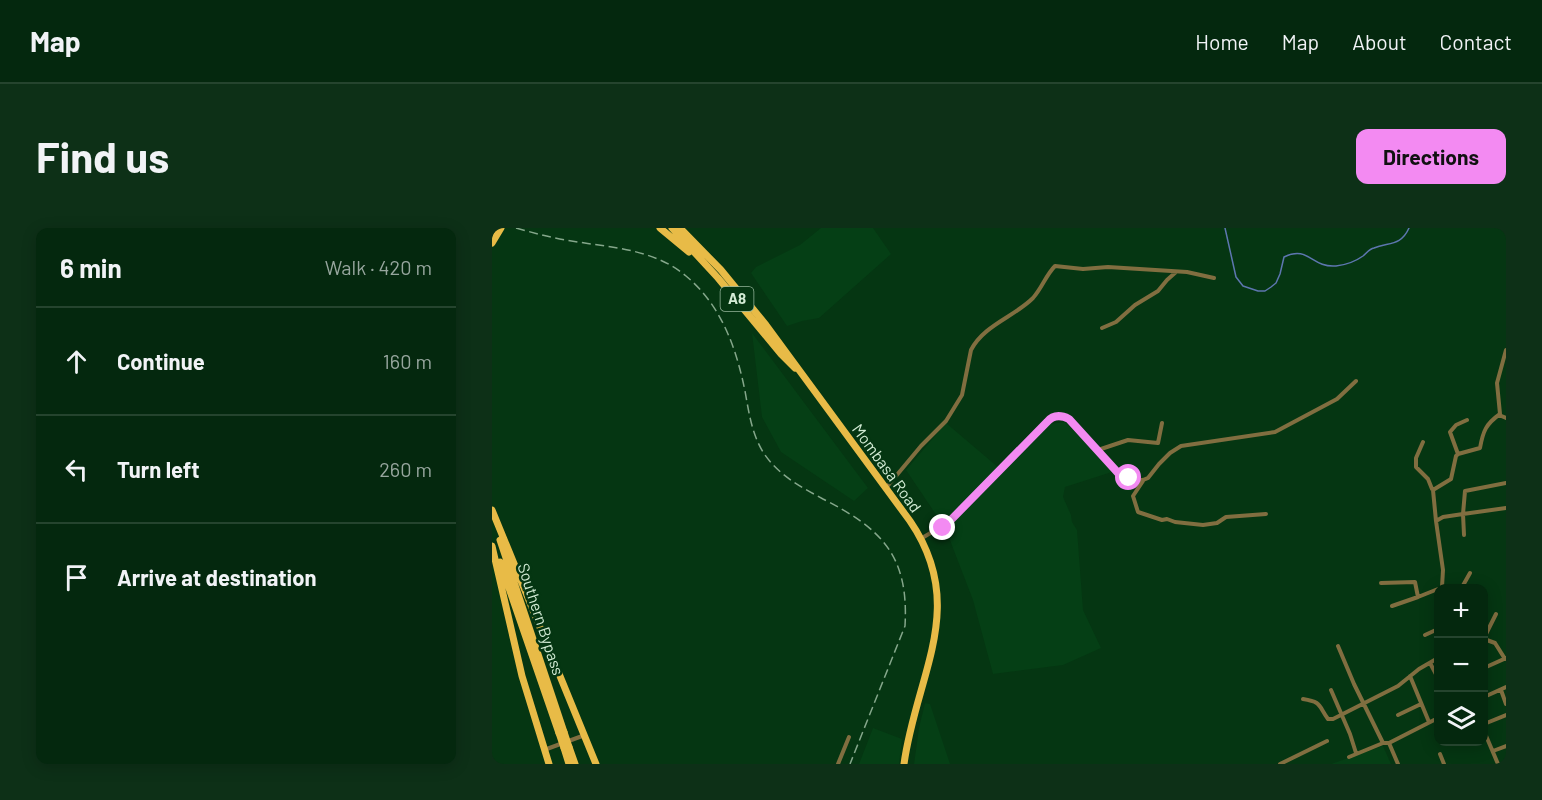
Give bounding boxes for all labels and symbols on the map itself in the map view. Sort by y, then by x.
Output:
road number: A8 [720,287,754,311]
street label: Mombasa Road [849,420,926,516]
route start [1115,464,1141,490]
route end [929,514,955,540]
street label: Southern Bypass [514,560,569,677]

